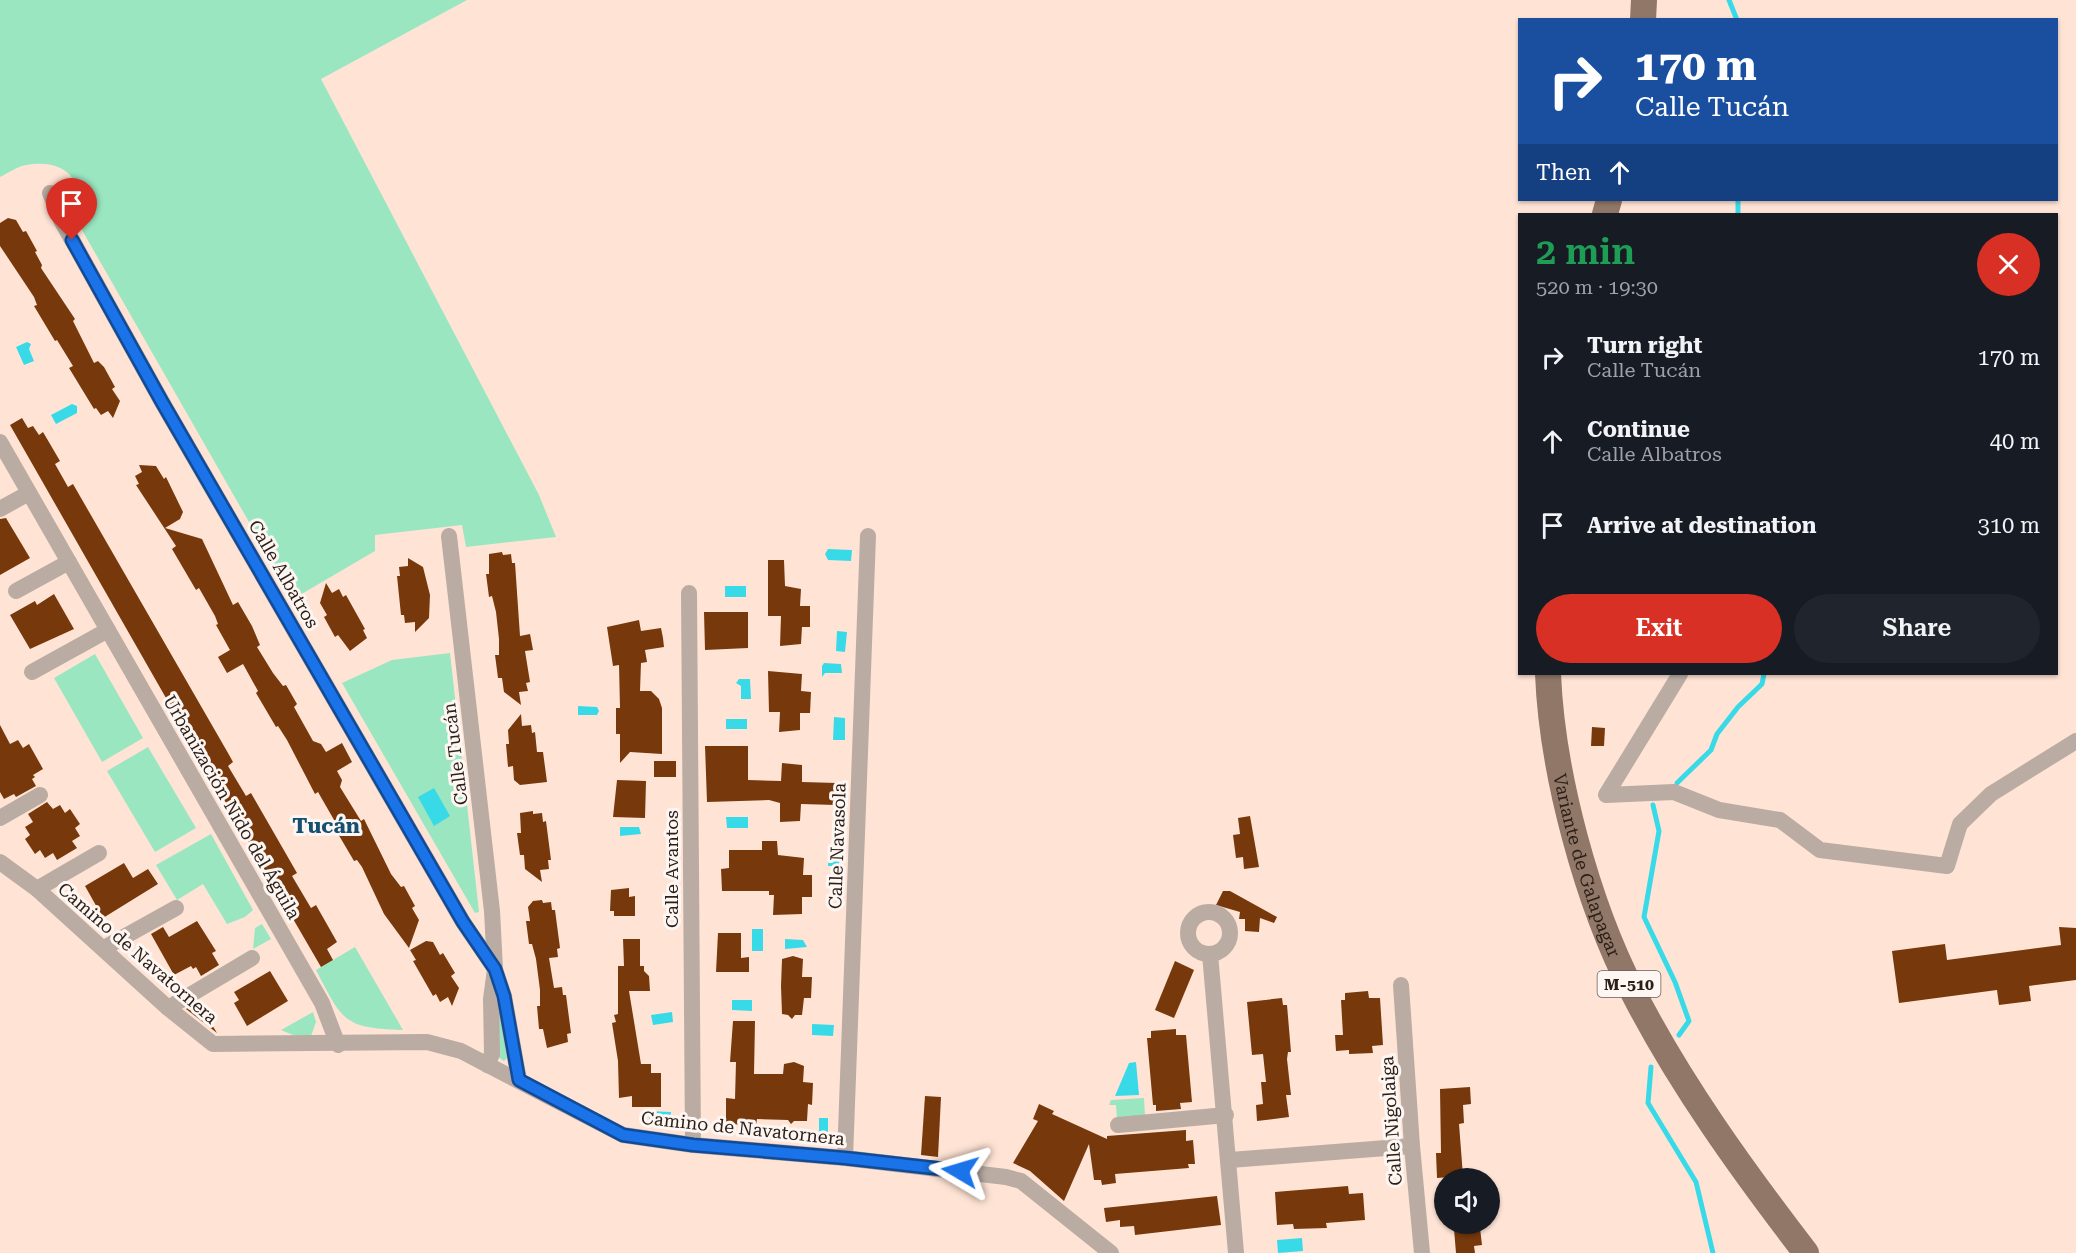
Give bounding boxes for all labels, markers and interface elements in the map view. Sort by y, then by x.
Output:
text: 170 m [1635,41,1757,90]
icon: right [1536,42,1614,120]
text: Calle Tucán [1635,91,1789,123]
icon: ahead [1603,156,1636,189]
text: Then [1536,160,1591,185]
pin [46,178,97,240]
icon: arrive [55,187,88,220]
text: 2 min [1536,231,1635,273]
button: close [1977,233,2040,296]
text: 520 m · 19:30 [1536,275,1658,299]
text: Turn right [1587,333,1702,358]
icon: right [1536,341,1569,374]
text: 170 m [1977,345,2040,370]
text: Calle Tucán [1587,358,1701,382]
text: Continue [1587,417,1690,442]
icon: ahead [1536,425,1569,458]
text: 40 m [1990,429,2040,454]
text: Calle Albatros [1587,442,1722,466]
icon: arrive [1536,509,1569,542]
text: Arrive at destination [1587,513,1816,538]
text: 310 m [1977,513,2040,538]
street label: Calle Albatros [245,516,323,632]
button: Exit [1536,594,1782,663]
button: Share [1794,594,2040,663]
street label: Urbanización Nido del Águila [159,691,305,923]
street label: Calle Tucán [438,701,472,806]
street label: Variante de Galapagar [1550,772,1626,960]
street label: Calle Navasola [824,782,850,909]
street label: Calle Avantos [661,810,682,928]
district label: Tucán [292,814,360,838]
street label: Camino de Navatornera [54,878,222,1028]
road number: M-510 [1598,971,1660,997]
street label: Calle Nigolaiga [1376,1055,1406,1187]
street label: Camino de Navatornera [640,1107,846,1149]
position arrow [928,1139,992,1203]
map controls [1434,1168,1500,1234]
button: sound [1434,1168,1500,1234]

